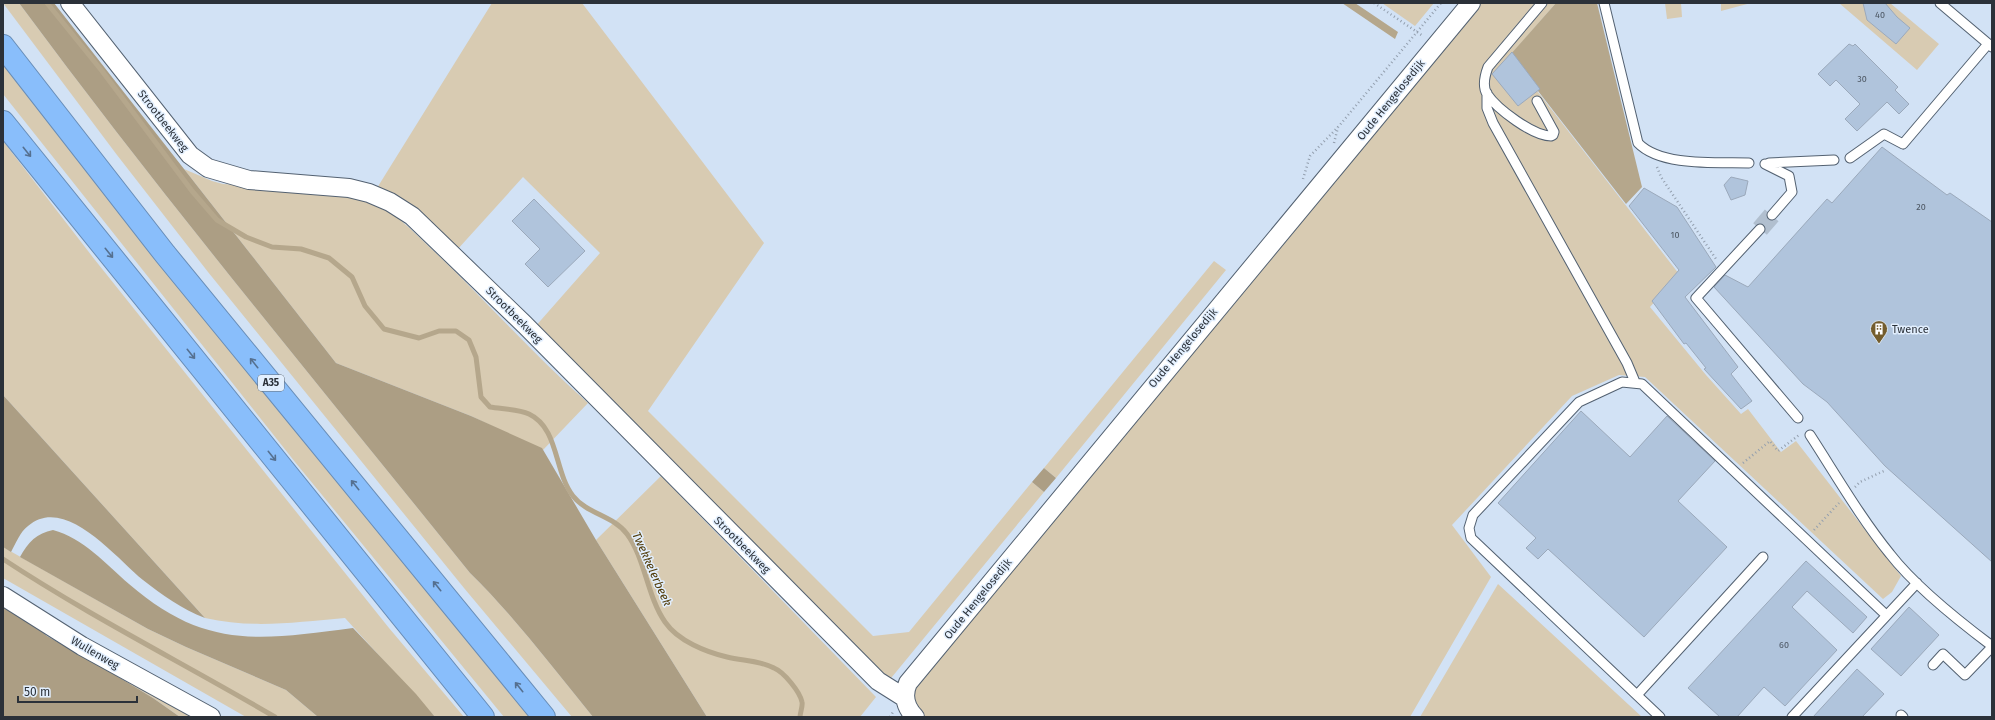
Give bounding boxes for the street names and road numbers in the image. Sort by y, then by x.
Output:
street label: Oude Hengelosedijk [1354,57,1428,143]
street label: Strootbeekweg [135,88,191,155]
street label: Strootbeekweg [483,284,545,346]
street label: Oude Hengelosedijk [1146,305,1220,391]
road number: A35 [258,375,284,391]
street label: Strootbeekweg [711,514,773,576]
street label: Oude Hengelosedijk [941,556,1015,642]
street label: Wullenweg [68,634,122,672]

